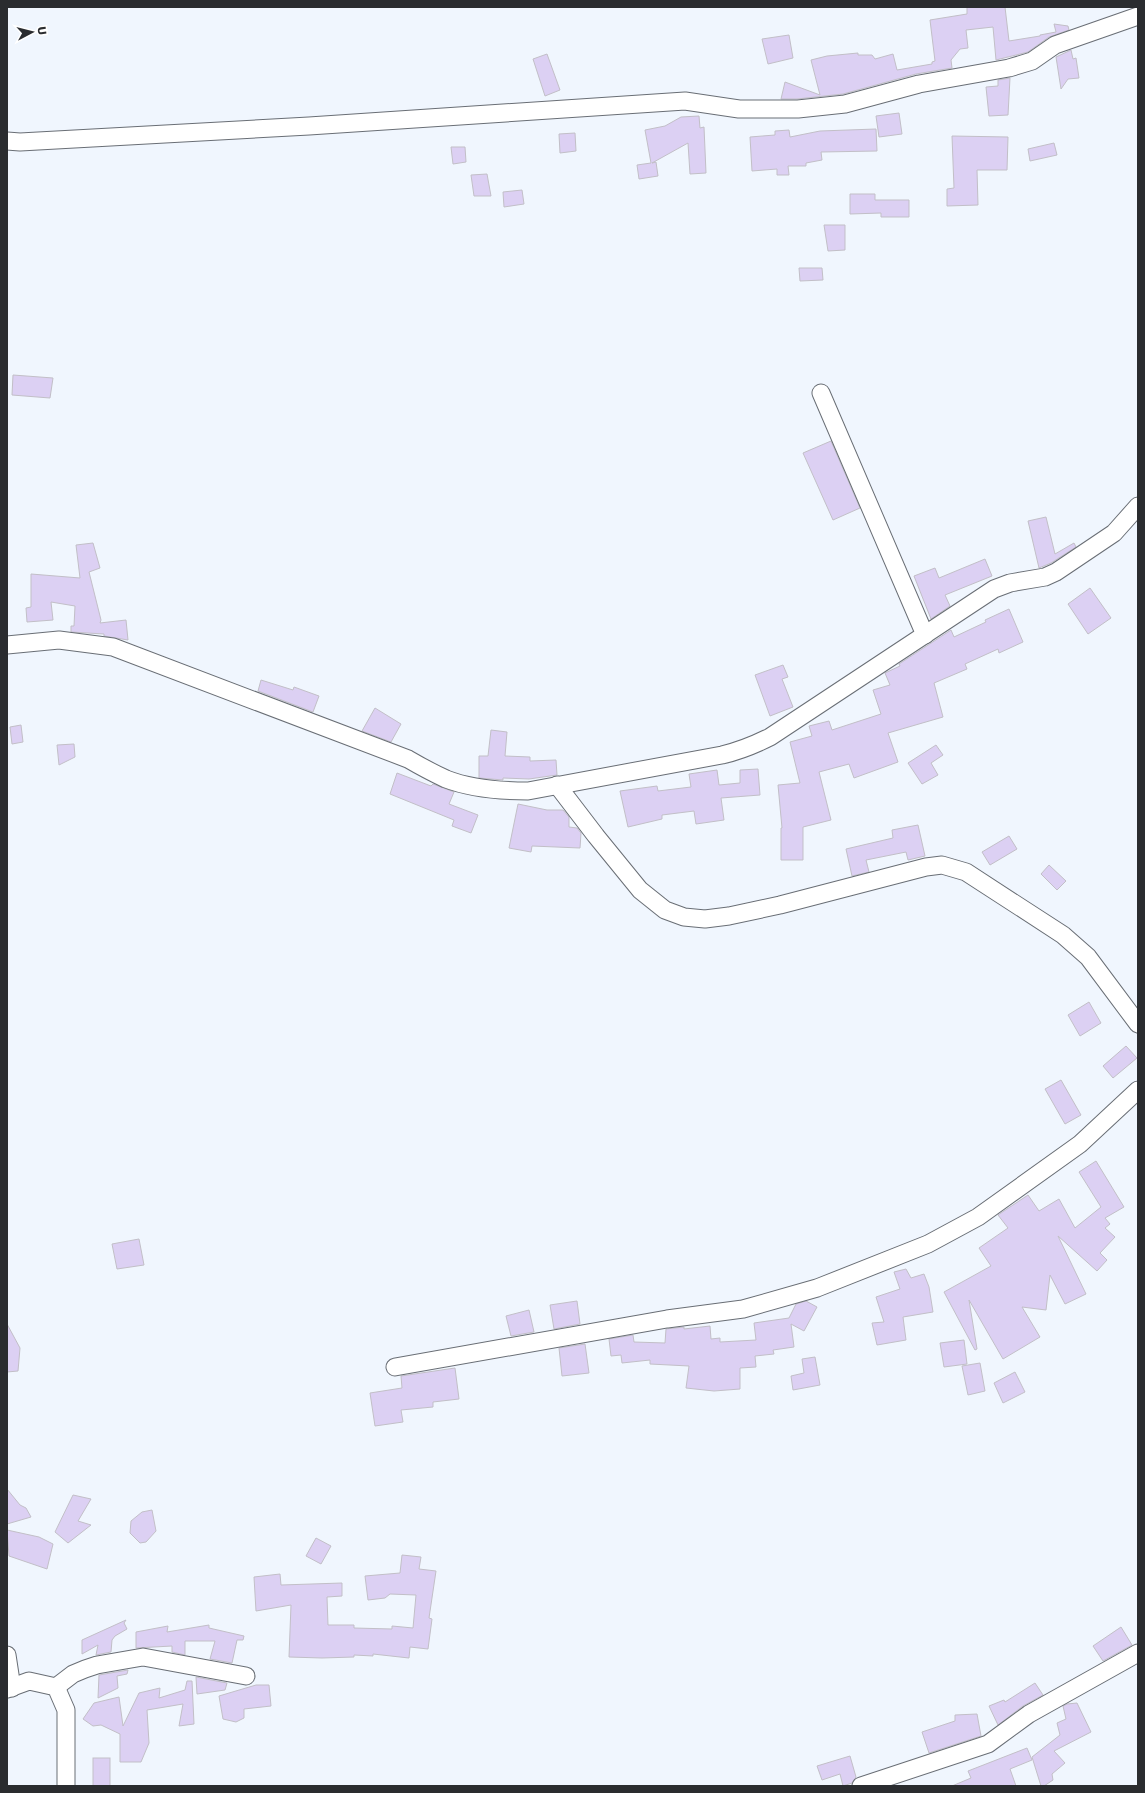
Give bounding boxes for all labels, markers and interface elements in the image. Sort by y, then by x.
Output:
north arrow [12,12,52,52]
text: U [34,26,48,36]

